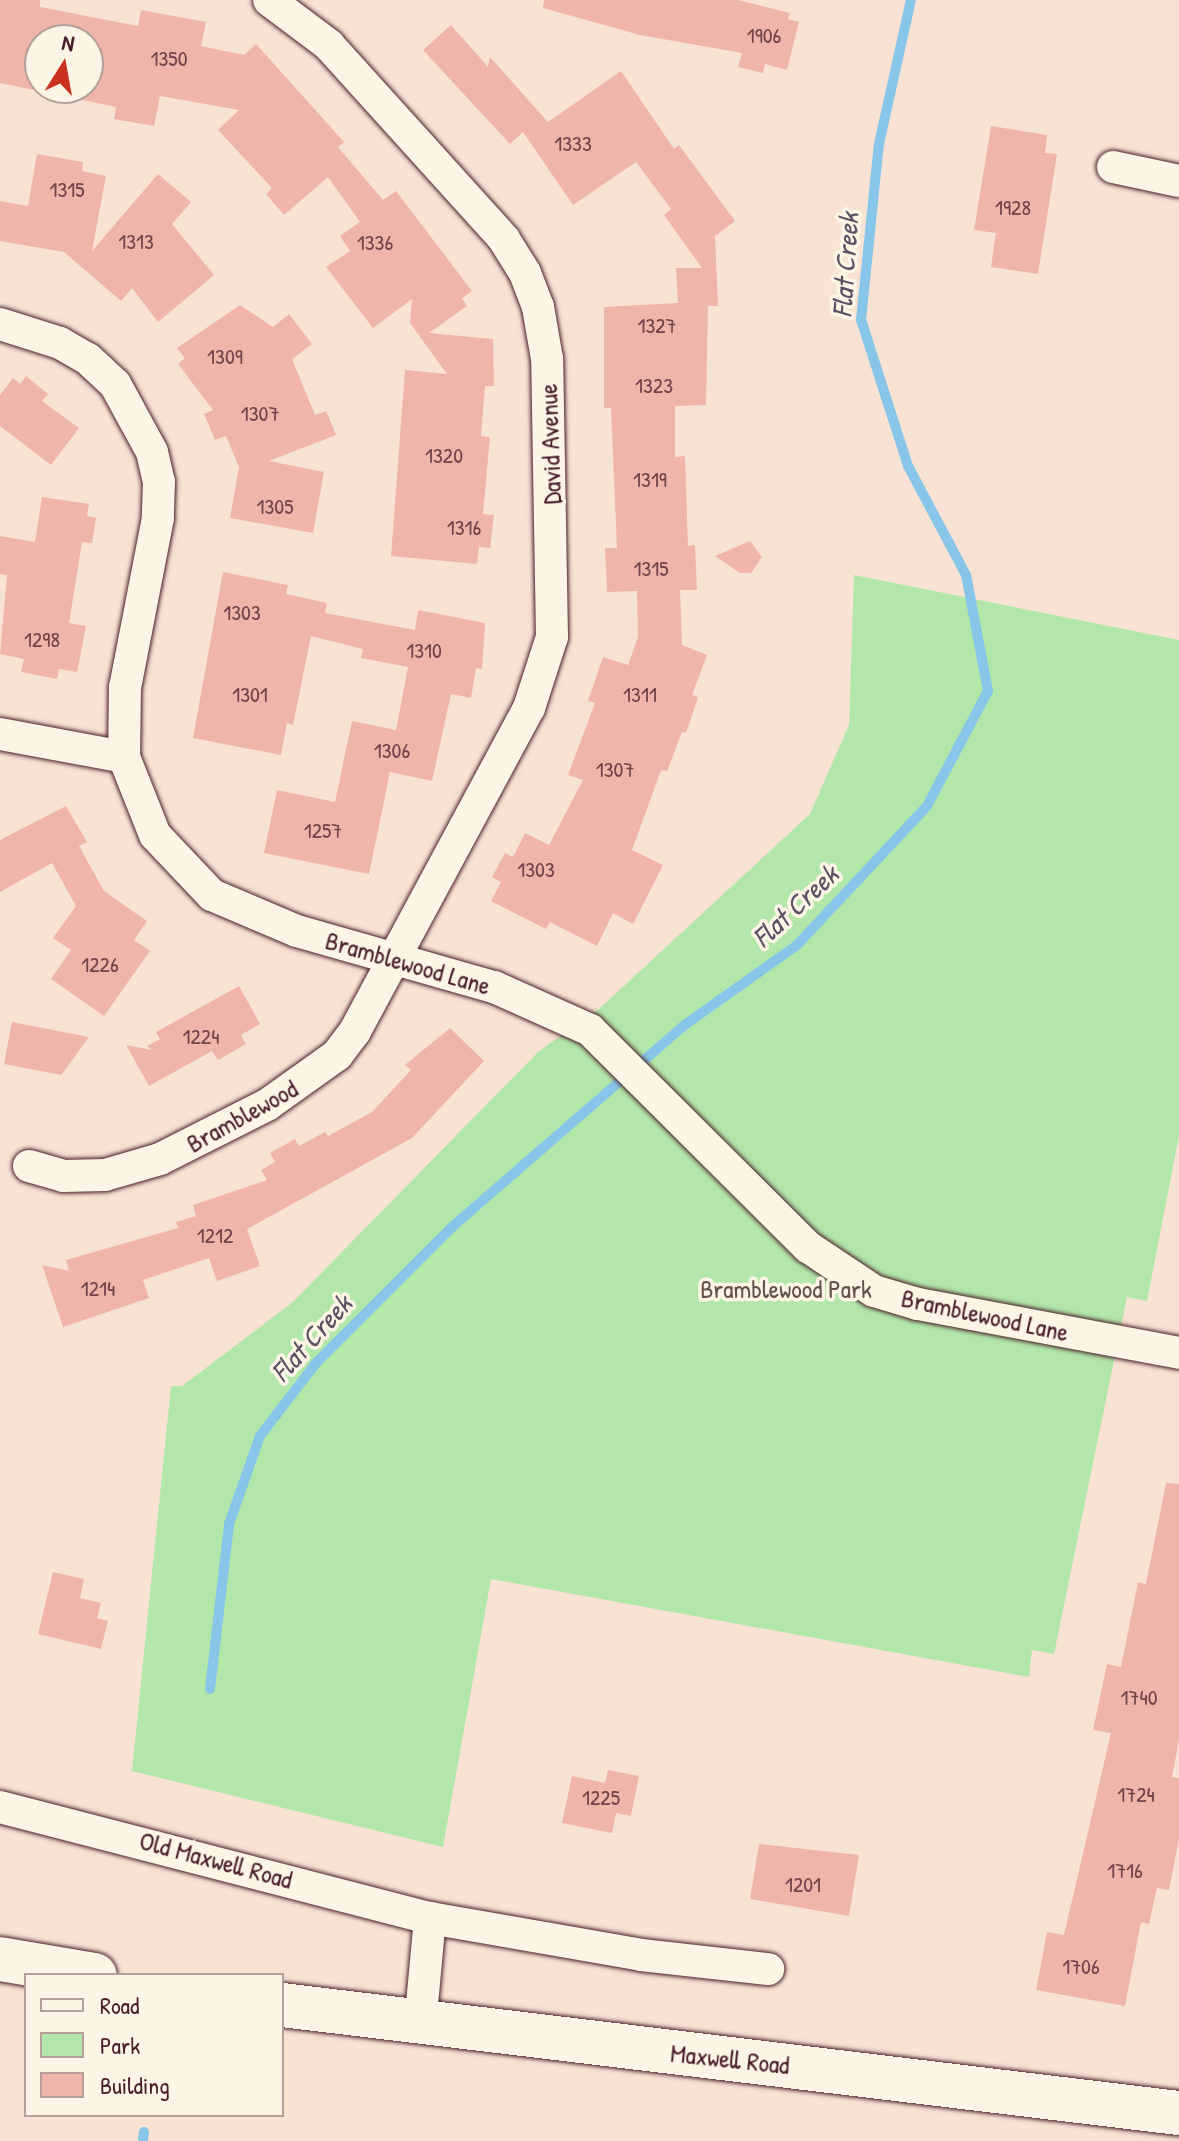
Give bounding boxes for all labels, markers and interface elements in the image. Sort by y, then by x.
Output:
house number: 1906 [747,23,781,49]
north arrow [24,24,104,104]
text: N [60,27,77,58]
house number: 1350 [150,46,188,72]
house number: 1333 [554,131,592,157]
house number: 1315 [49,177,85,203]
house number: 1928 [995,195,1031,221]
water label: Flat Creek [825,211,865,319]
house number: 1313 [118,229,154,255]
house number: 1336 [357,230,393,256]
house number: 1327 [637,313,677,339]
house number: 1309 [207,344,243,370]
house number: 1323 [635,373,673,399]
street label: David Avenue [532,383,568,505]
house number: 1307 [241,401,279,427]
house number: 1320 [425,443,463,469]
house number: 1319 [633,467,667,493]
house number: 1305 [256,494,294,520]
house number: 1316 [447,515,481,541]
house number: 1315 [633,556,669,582]
house number: 1303 [223,600,261,626]
house number: 1298 [24,627,60,653]
house number: 1310 [406,638,442,664]
house number: 1301 [232,682,268,708]
house number: 1311 [623,682,657,708]
house number: 1306 [374,738,410,764]
house number: 1307 [596,757,634,783]
house number: 1257 [304,818,342,844]
house number: 1303 [517,857,555,883]
water label: Flat Creek [745,858,845,954]
street label: Bramblewood Lane [322,925,494,1001]
house number: 1226 [81,952,119,978]
house number: 1224 [183,1024,219,1050]
street label: Bramblewood [181,1073,303,1159]
house number: 1212 [197,1223,233,1249]
park label: Bramblewood Park [700,1273,872,1305]
house number: 1214 [81,1276,115,1302]
street label: Bramblewood Lane [899,1282,1071,1348]
water label: Flat Creek [263,1288,359,1388]
house number: 1740 [1121,1685,1157,1711]
house number: 1724 [1117,1782,1155,1808]
house number: 1225 [582,1785,620,1811]
street label: Old Maxwell Road [136,1825,296,1895]
house number: 1716 [1107,1858,1143,1884]
house number: 1201 [785,1872,821,1898]
house number: 1706 [1062,1954,1100,1980]
legend [24,1973,284,2117]
text: Road [100,1989,139,2021]
text: Park [100,2029,140,2061]
street label: Maxwell Road [669,2037,791,2081]
text: Building [100,2069,170,2101]

